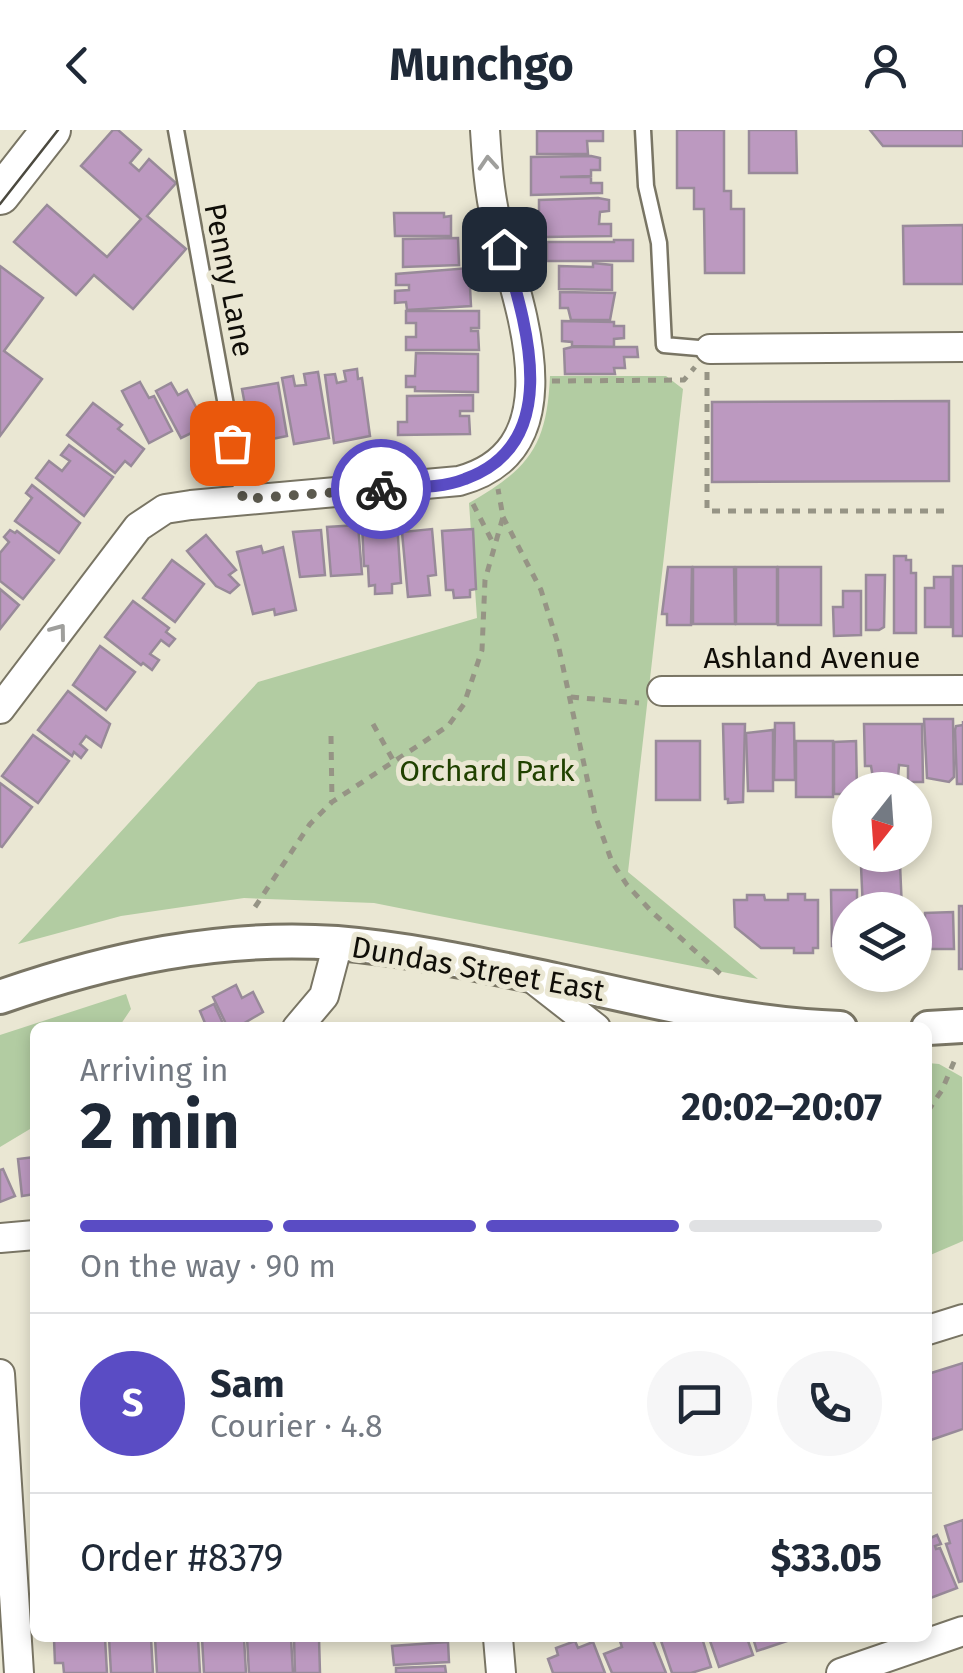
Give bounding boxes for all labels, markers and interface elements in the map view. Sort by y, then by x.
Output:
icon: back [50,38,105,93]
text: Munchgo [389,38,574,92]
icon: person [858,38,913,93]
one-way arrow [477,155,499,171]
street label: Penny Lane [197,200,261,360]
pin [462,207,547,292]
icon: home [477,222,532,277]
pin [190,401,275,486]
icon: bag [205,416,260,471]
courier [331,439,431,539]
icon: bike [354,462,409,517]
one-way arrow [47,624,65,642]
street label: Ashland Avenue [704,640,920,676]
park label: Orchard Park [399,753,575,789]
north arrow [832,772,932,872]
map controls [832,772,932,992]
button: layers [832,892,932,992]
street label: Dundas Street East [349,929,607,1009]
text: Arriving in [80,1051,228,1089]
text: 20:02–20:07 [681,1084,882,1130]
text: 2 min [80,1087,240,1165]
text: On the way · 90 m [80,1247,336,1285]
button: chat [647,1351,752,1456]
button: phone [777,1351,882,1456]
text: Sam [210,1361,285,1407]
text: S [122,1380,143,1426]
text: Courier · 4.8 [210,1407,383,1445]
text: Order #8379 [80,1535,284,1581]
text: $33.05 [770,1535,882,1581]

